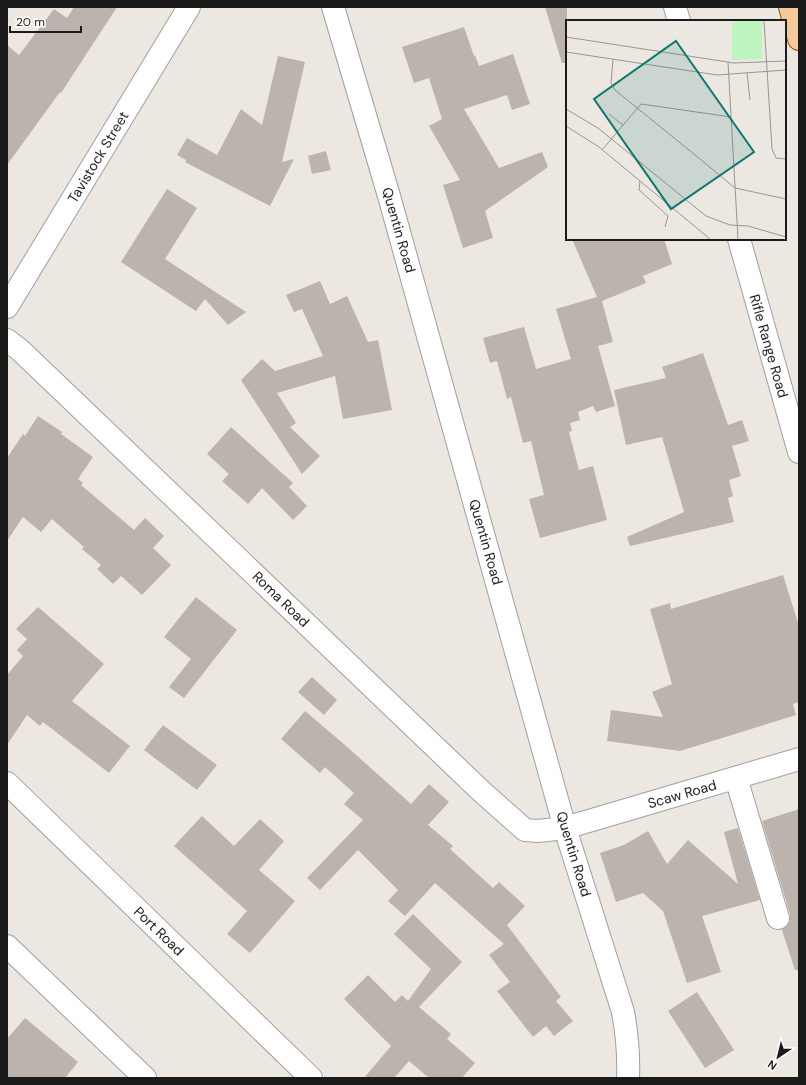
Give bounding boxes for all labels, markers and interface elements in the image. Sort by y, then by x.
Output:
scale bar [10,8,81,34]
text: 20 m [16,14,45,30]
inset map [566,20,786,240]
street label: Tavistock Street [64,108,132,206]
street label: Quentin Road [378,185,420,275]
street label: Rifle Range Road [746,292,792,400]
street label: Quentin Road [465,497,507,587]
street label: Roma Road [249,567,313,631]
street label: Scaw Road [646,776,718,812]
street label: Quentin Road [553,809,595,899]
street label: Port Road [130,903,188,959]
north arrow [758,1037,798,1077]
text: N [765,1057,780,1073]

